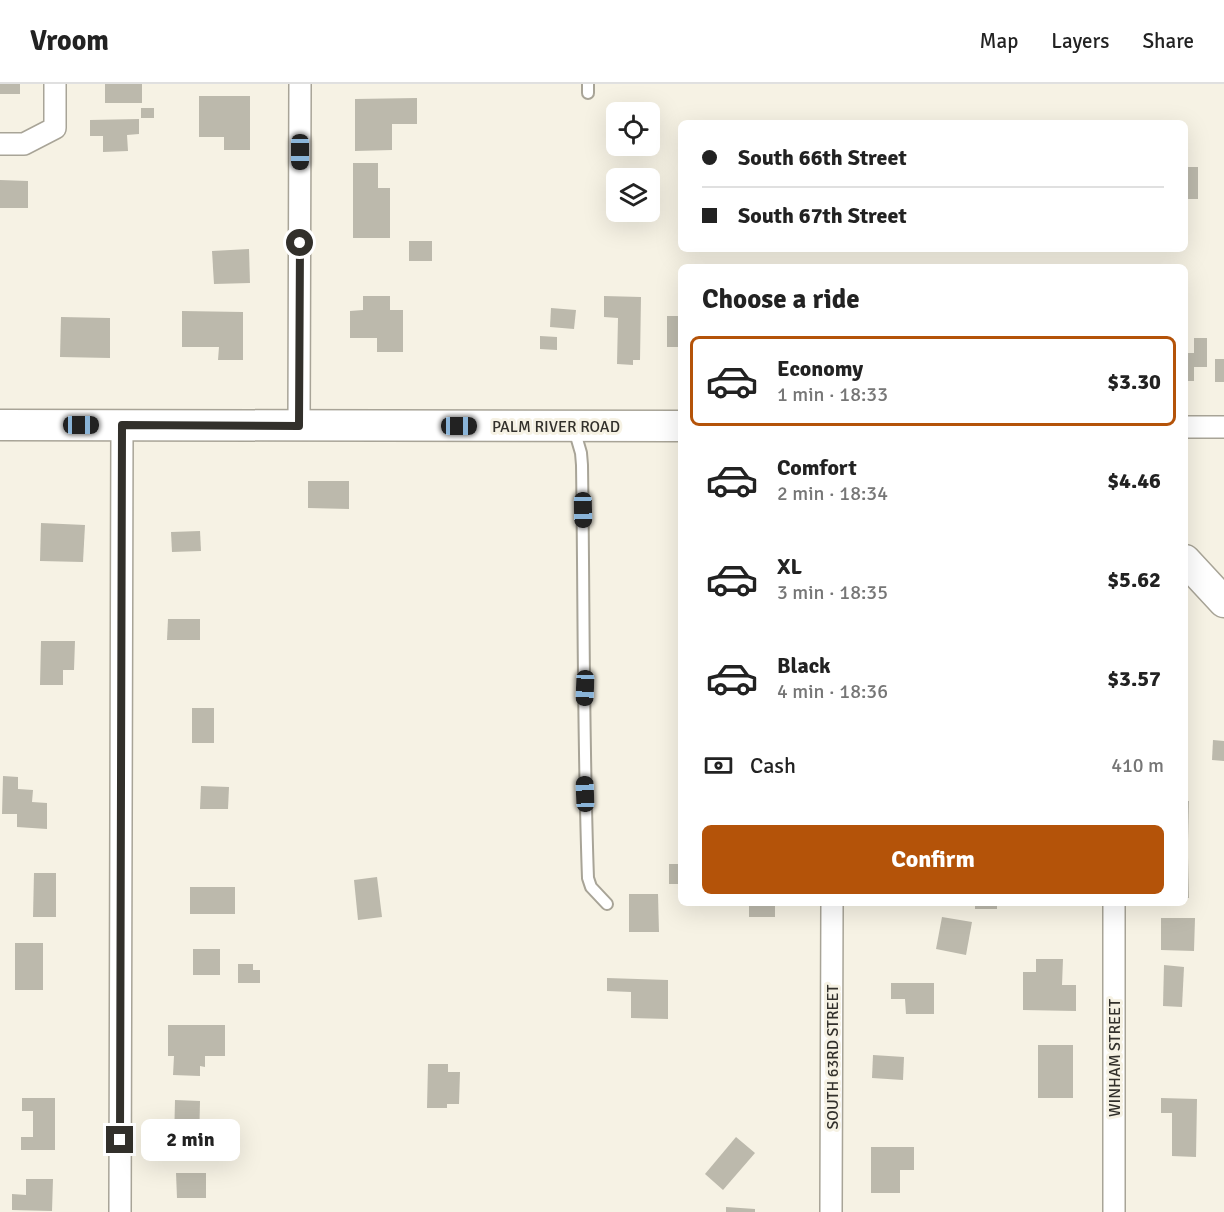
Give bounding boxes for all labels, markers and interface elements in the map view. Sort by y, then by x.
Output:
text: Vroom [30,24,109,58]
text: Map [980,28,1018,54]
text: Layers [1051,28,1109,54]
text: Share [1142,28,1194,54]
map controls [606,102,660,222]
button: locate [606,102,660,156]
car [291,134,309,170]
text: South 66th Street [738,144,907,171]
button: layers [606,168,660,222]
text: South 67th Street [738,202,907,229]
route start [286,229,313,256]
text: Choose a ride [702,283,860,316]
icon: car [705,354,759,408]
text: Economy [777,355,863,382]
text: $3.30 [1107,368,1161,395]
text: 1 min · 18:33 [777,382,888,407]
car [63,416,99,434]
car [441,417,477,435]
street label: PALM RIVER ROAD [492,417,620,437]
icon: car [705,453,759,507]
text: Comfort [777,454,857,481]
text: $4.46 [1107,467,1161,494]
text: 2 min · 18:34 [777,481,888,506]
car [574,492,592,528]
icon: car [705,552,759,606]
text: XL [777,553,802,580]
text: $5.62 [1107,566,1161,593]
text: 3 min · 18:35 [777,580,888,605]
icon: car [705,651,759,705]
text: Black [777,652,831,679]
text: $3.57 [1107,665,1161,692]
car [575,670,595,706]
text: 4 min · 18:36 [777,679,888,704]
icon: cash [702,749,735,782]
text: Cash [750,752,796,779]
text: 410 m [1111,753,1164,778]
car [575,776,595,812]
button: Confirm [702,825,1164,894]
street label: SOUTH 63RD STREET [823,984,843,1129]
street label: WINHAM STREET [1105,999,1125,1117]
callout: 2 min [141,1119,240,1161]
route end [106,1126,133,1153]
text: 2 min [166,1127,215,1152]

